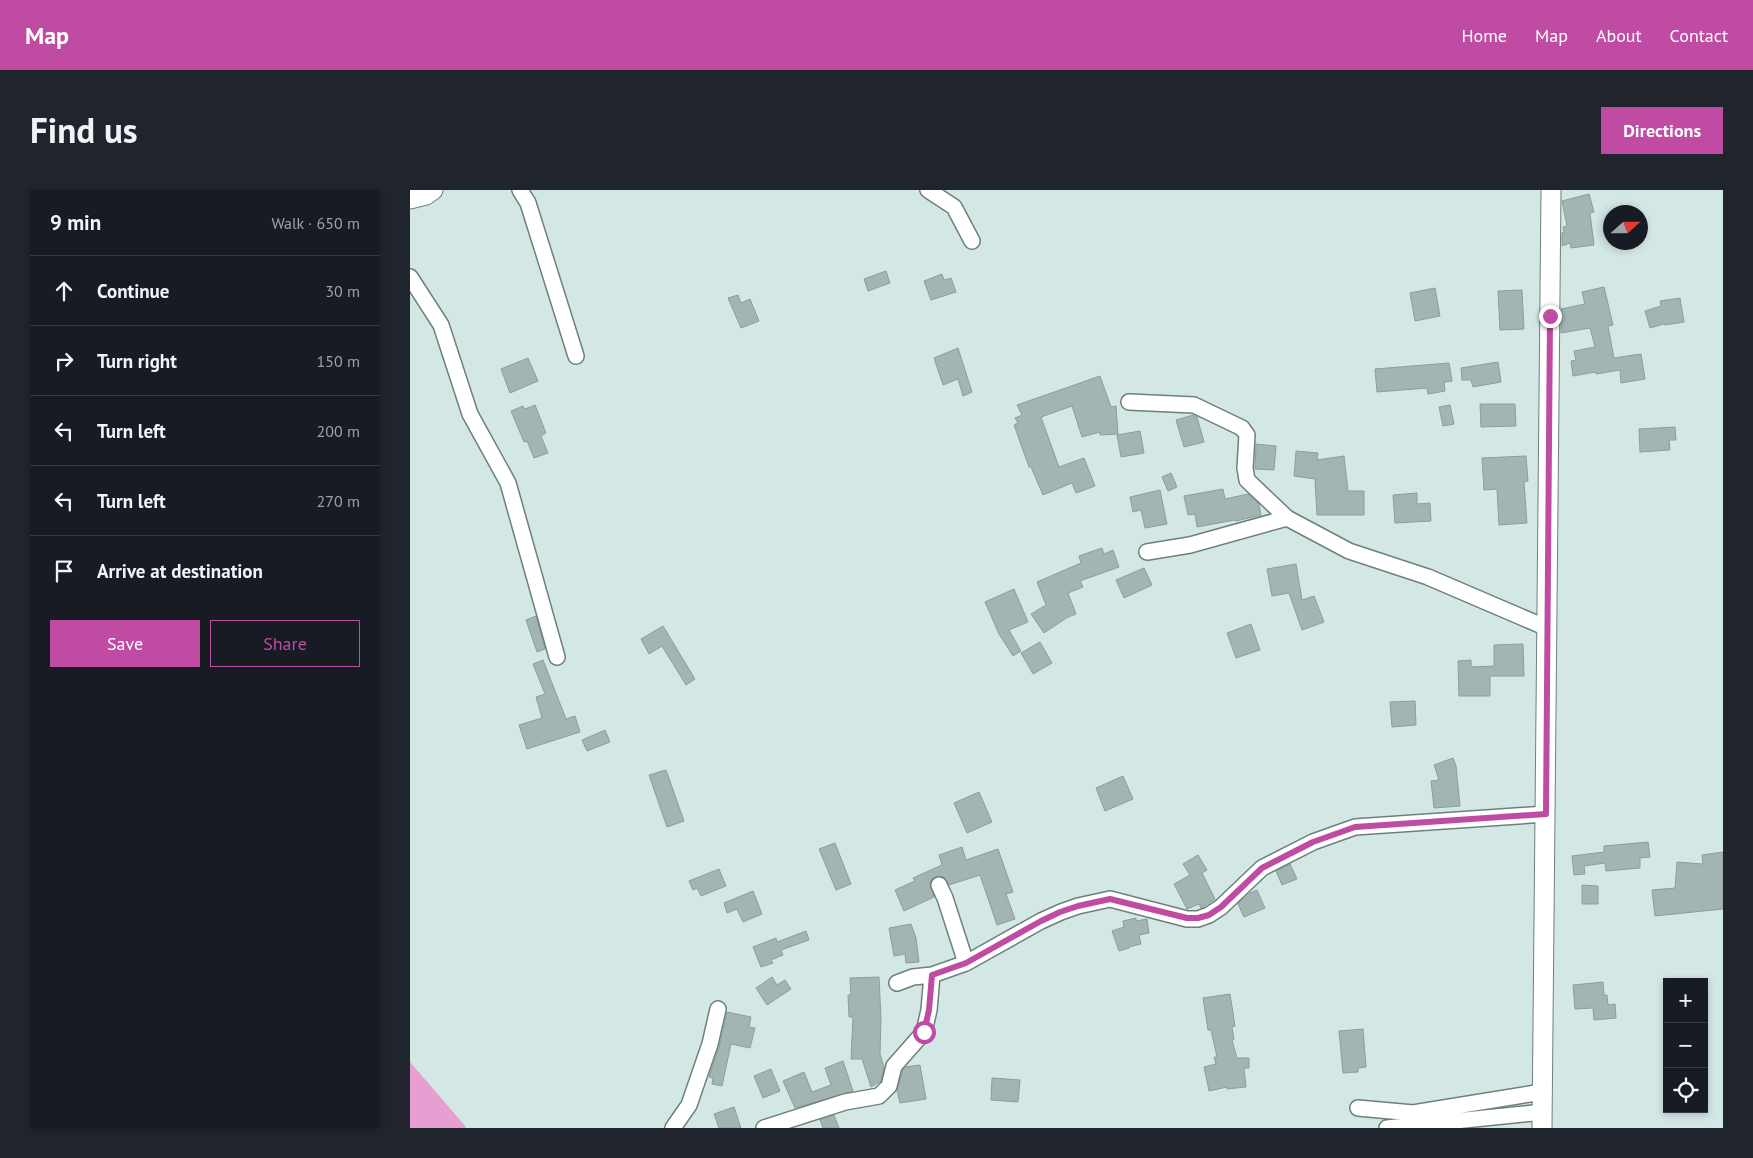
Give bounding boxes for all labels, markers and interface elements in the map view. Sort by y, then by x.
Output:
text: Map [25,20,69,51]
text: Home [1461,24,1507,47]
text: Map [1535,24,1568,47]
text: About [1596,24,1642,47]
text: Contact [1670,24,1728,47]
text: Find us [30,107,138,153]
button: Directions [1601,107,1723,154]
north arrow [1603,205,1648,250]
text: 9 min [50,209,101,236]
text: Walk · 650 m [271,213,360,233]
icon: ahead [50,277,78,305]
text: Continue [97,279,169,303]
text: 30 m [325,281,360,301]
route end [1539,305,1562,328]
icon: right [50,347,78,375]
text: Turn right [97,349,177,373]
text: 150 m [317,351,360,371]
icon: left [50,417,78,445]
text: Turn left [97,419,166,443]
text: 200 m [317,421,360,441]
icon: left [50,487,78,515]
text: Turn left [97,489,166,513]
text: 270 m [317,491,360,511]
icon: arrive [50,557,78,585]
text: Arrive at destination [97,559,263,583]
button: Save [50,620,200,667]
button: Share [210,620,360,667]
map controls [1663,978,1708,1113]
button: + [1663,978,1708,1023]
route start [913,1021,936,1044]
button: − [1663,1023,1708,1068]
button: locate [1663,1068,1708,1113]

